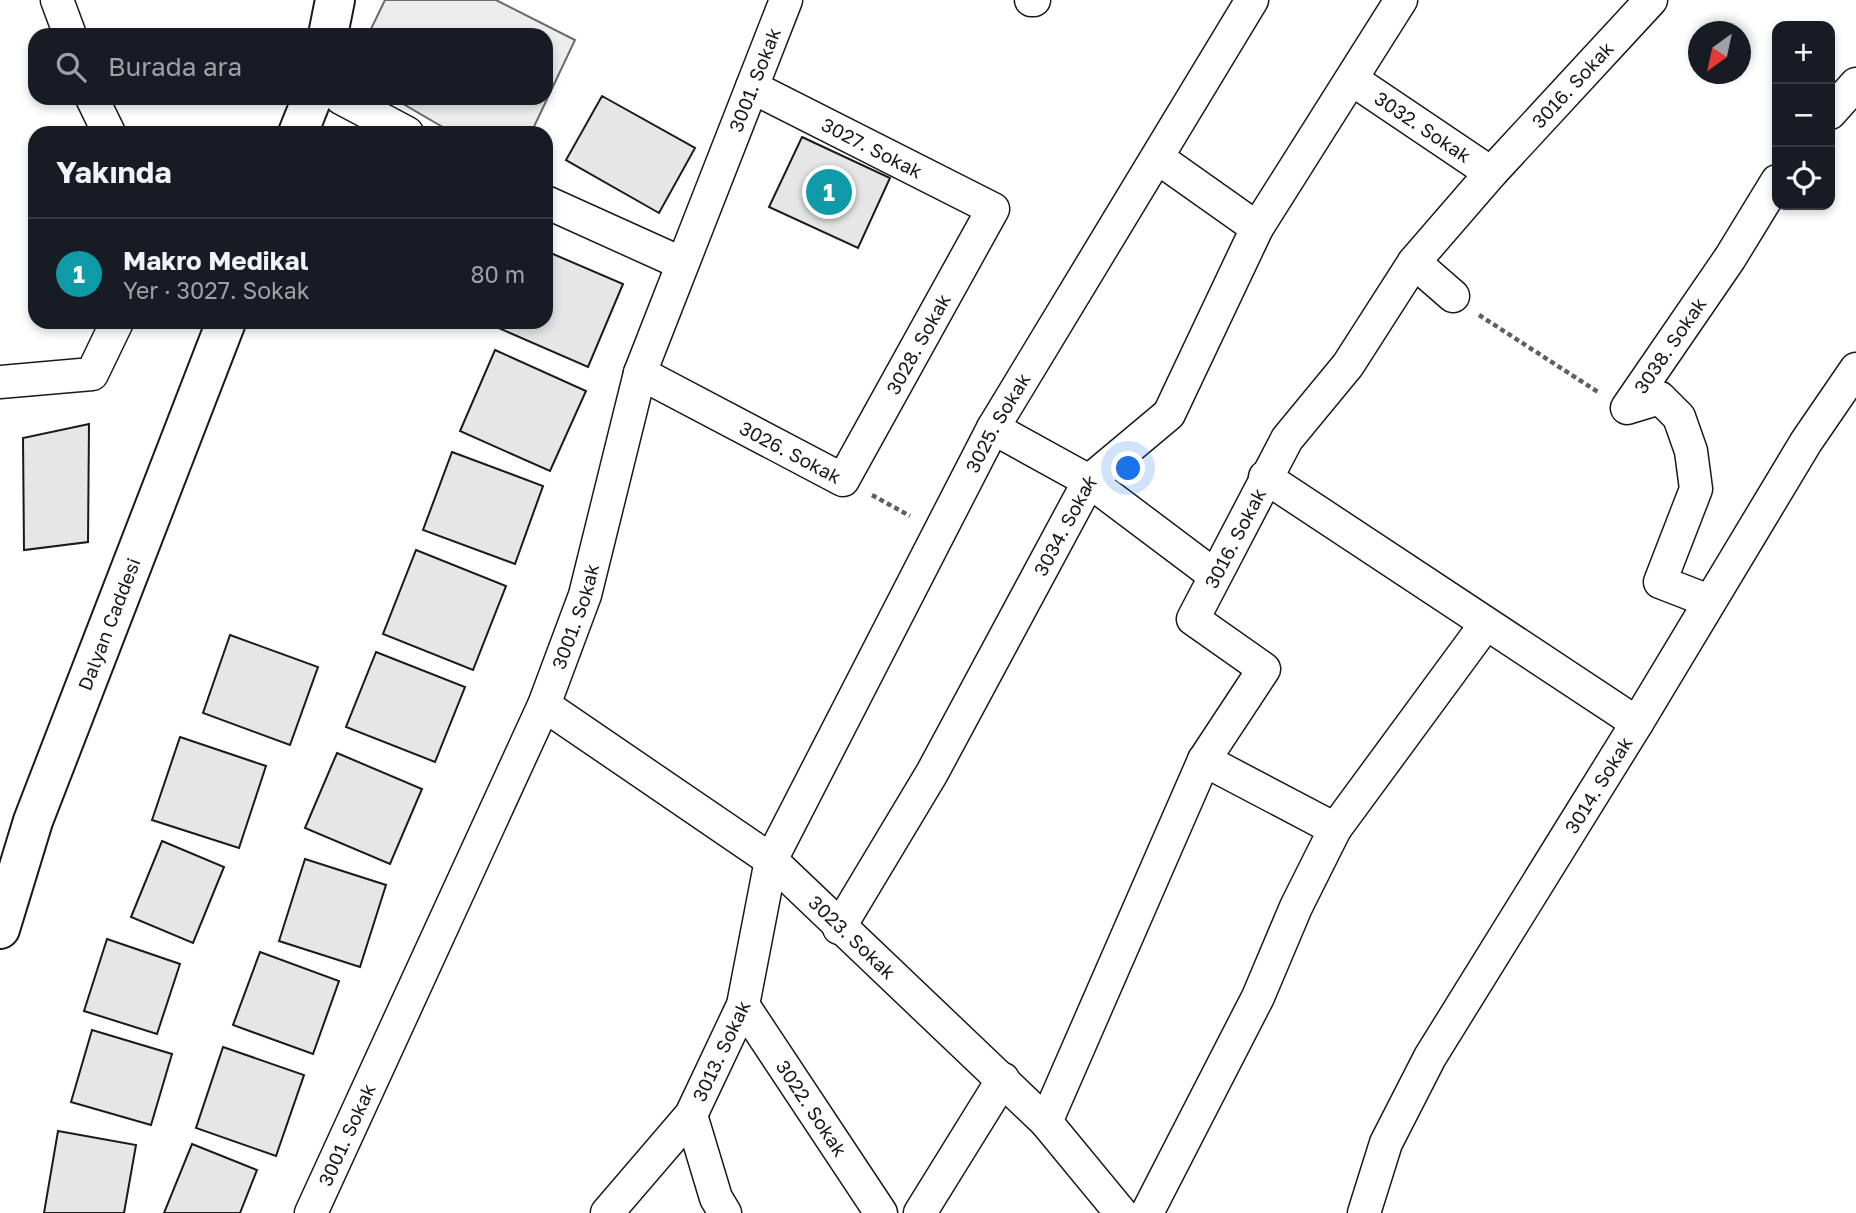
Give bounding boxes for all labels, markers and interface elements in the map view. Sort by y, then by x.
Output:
north arrow [1688,21,1751,84]
map controls [1772,21,1835,210]
button: + [1772,21,1835,84]
street label: 3001. Sokak [724,24,785,135]
search box [28,28,553,105]
street label: 3016. Sokak [1527,36,1618,133]
icon: search [52,48,90,86]
text: Burada ara [108,51,242,82]
button: − [1772,84,1835,147]
street label: 3032. Sokak [1370,86,1476,167]
street label: 3027. Sokak [818,112,927,183]
button: locate [1772,147,1835,210]
text: Yakında [56,154,172,190]
pin: 1 [806,166,852,218]
text: Makro Medikal [123,245,308,276]
text: 1 [73,260,85,288]
text: 80 m [471,260,525,288]
text: Yer · 3027. Sokak [123,276,310,304]
street label: 3028. Sokak [881,289,955,398]
street label: 3038. Sokak [1629,292,1711,398]
street label: 3025. Sokak [960,368,1035,476]
street label: 3026. Sokak [736,416,846,488]
your location [1111,451,1145,485]
street label: 3034. Sokak [1028,468,1101,580]
street label: 3016. Sokak [1199,484,1270,592]
street label: Dalyan Caddesi [73,554,145,694]
street label: 3001. Sokak [546,561,603,672]
street label: 3014. Sokak [1559,732,1637,837]
street label: 3023. Sokak [804,890,901,984]
street label: 3013. Sokak [687,996,755,1105]
street label: 3022. Sokak [772,1055,852,1161]
street label: 3001. Sokak [313,1080,380,1189]

